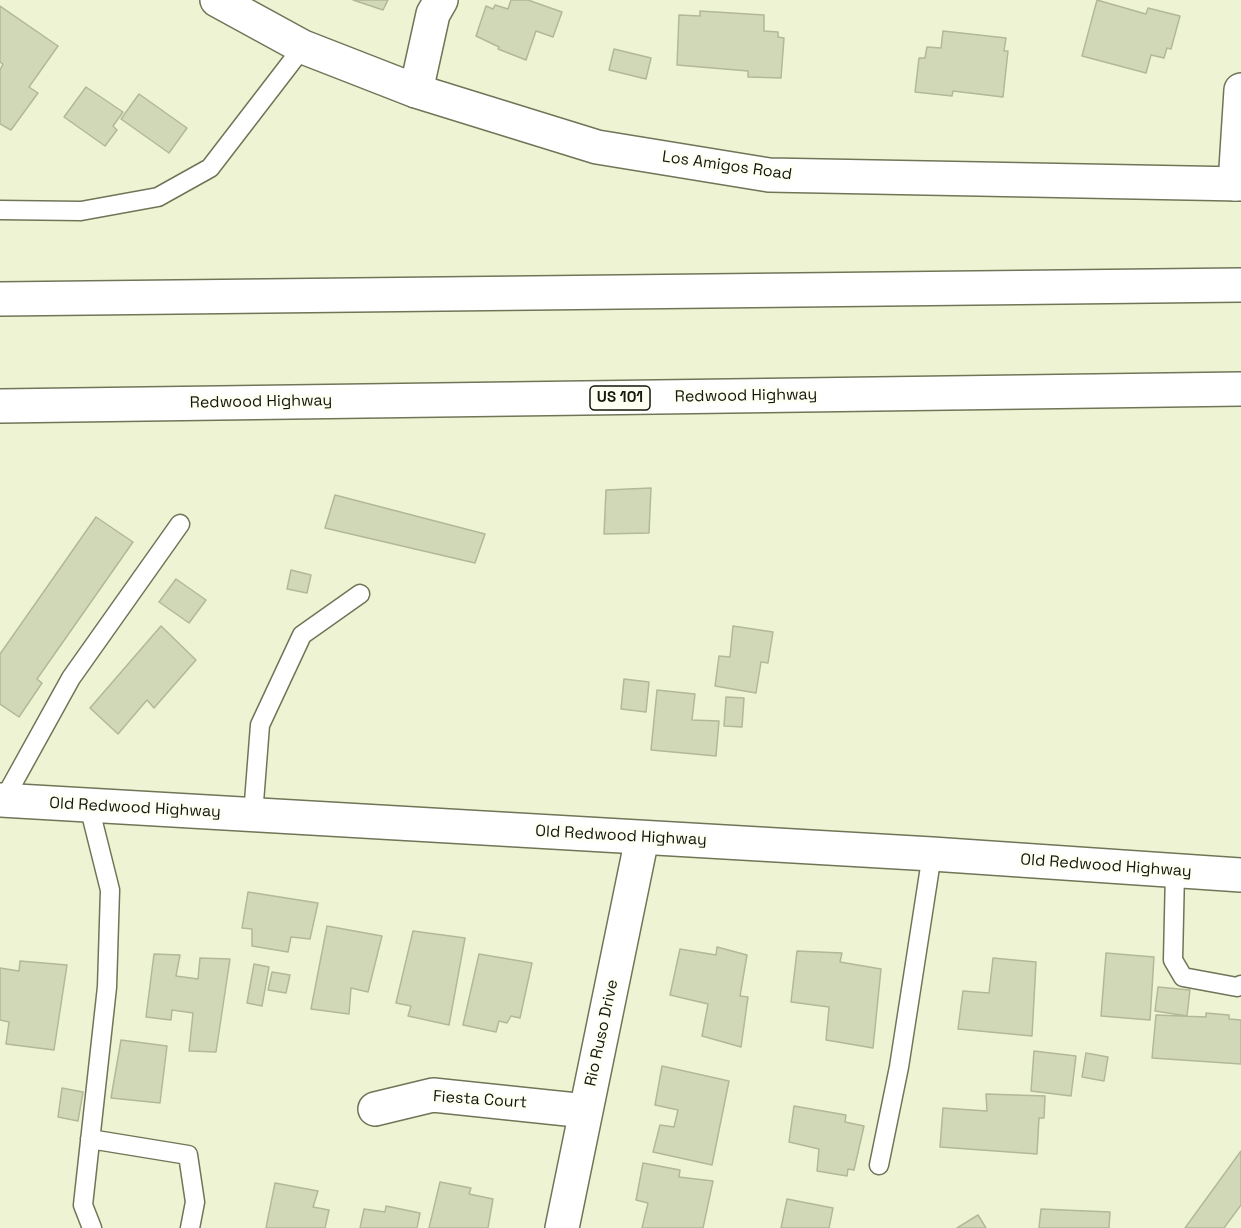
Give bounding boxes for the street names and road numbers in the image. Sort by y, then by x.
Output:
street label: Los Amigos Road [661,147,793,185]
street label: Redwood Highway [675,385,817,407]
road number: US 101 [590,386,650,410]
street label: Redwood Highway [190,391,332,413]
street label: Old Redwood Highway [49,794,221,822]
street label: Old Redwood Highway [535,822,707,850]
street label: Old Redwood Highway [1020,850,1192,882]
street label: Rio Ruso Drive [581,978,623,1088]
street label: Fiesta Court [432,1087,528,1113]

